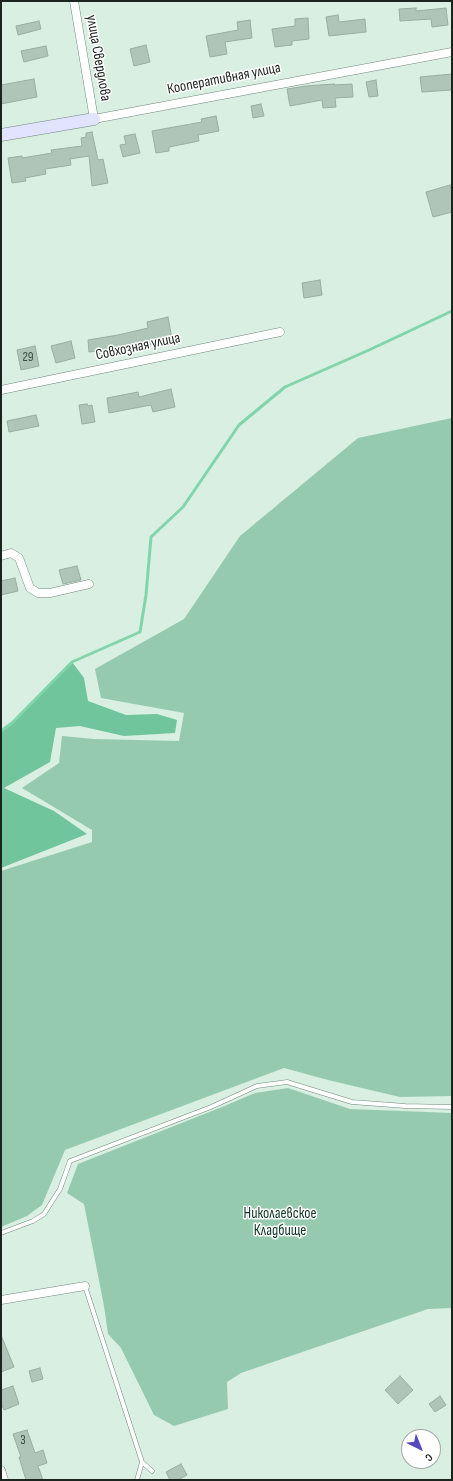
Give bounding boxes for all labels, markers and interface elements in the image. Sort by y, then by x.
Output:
street label: улица Свердлова [82,14,114,102]
street label: Кооперативная улица [166,59,282,99]
street label: Совхозная улица [94,329,182,365]
house number: 29 [22,350,34,366]
park label: Николаевское Кладбище [244,1205,316,1240]
north arrow [401,1429,441,1469]
house number: 3 [20,1433,26,1449]
text: С [422,1451,435,1464]

